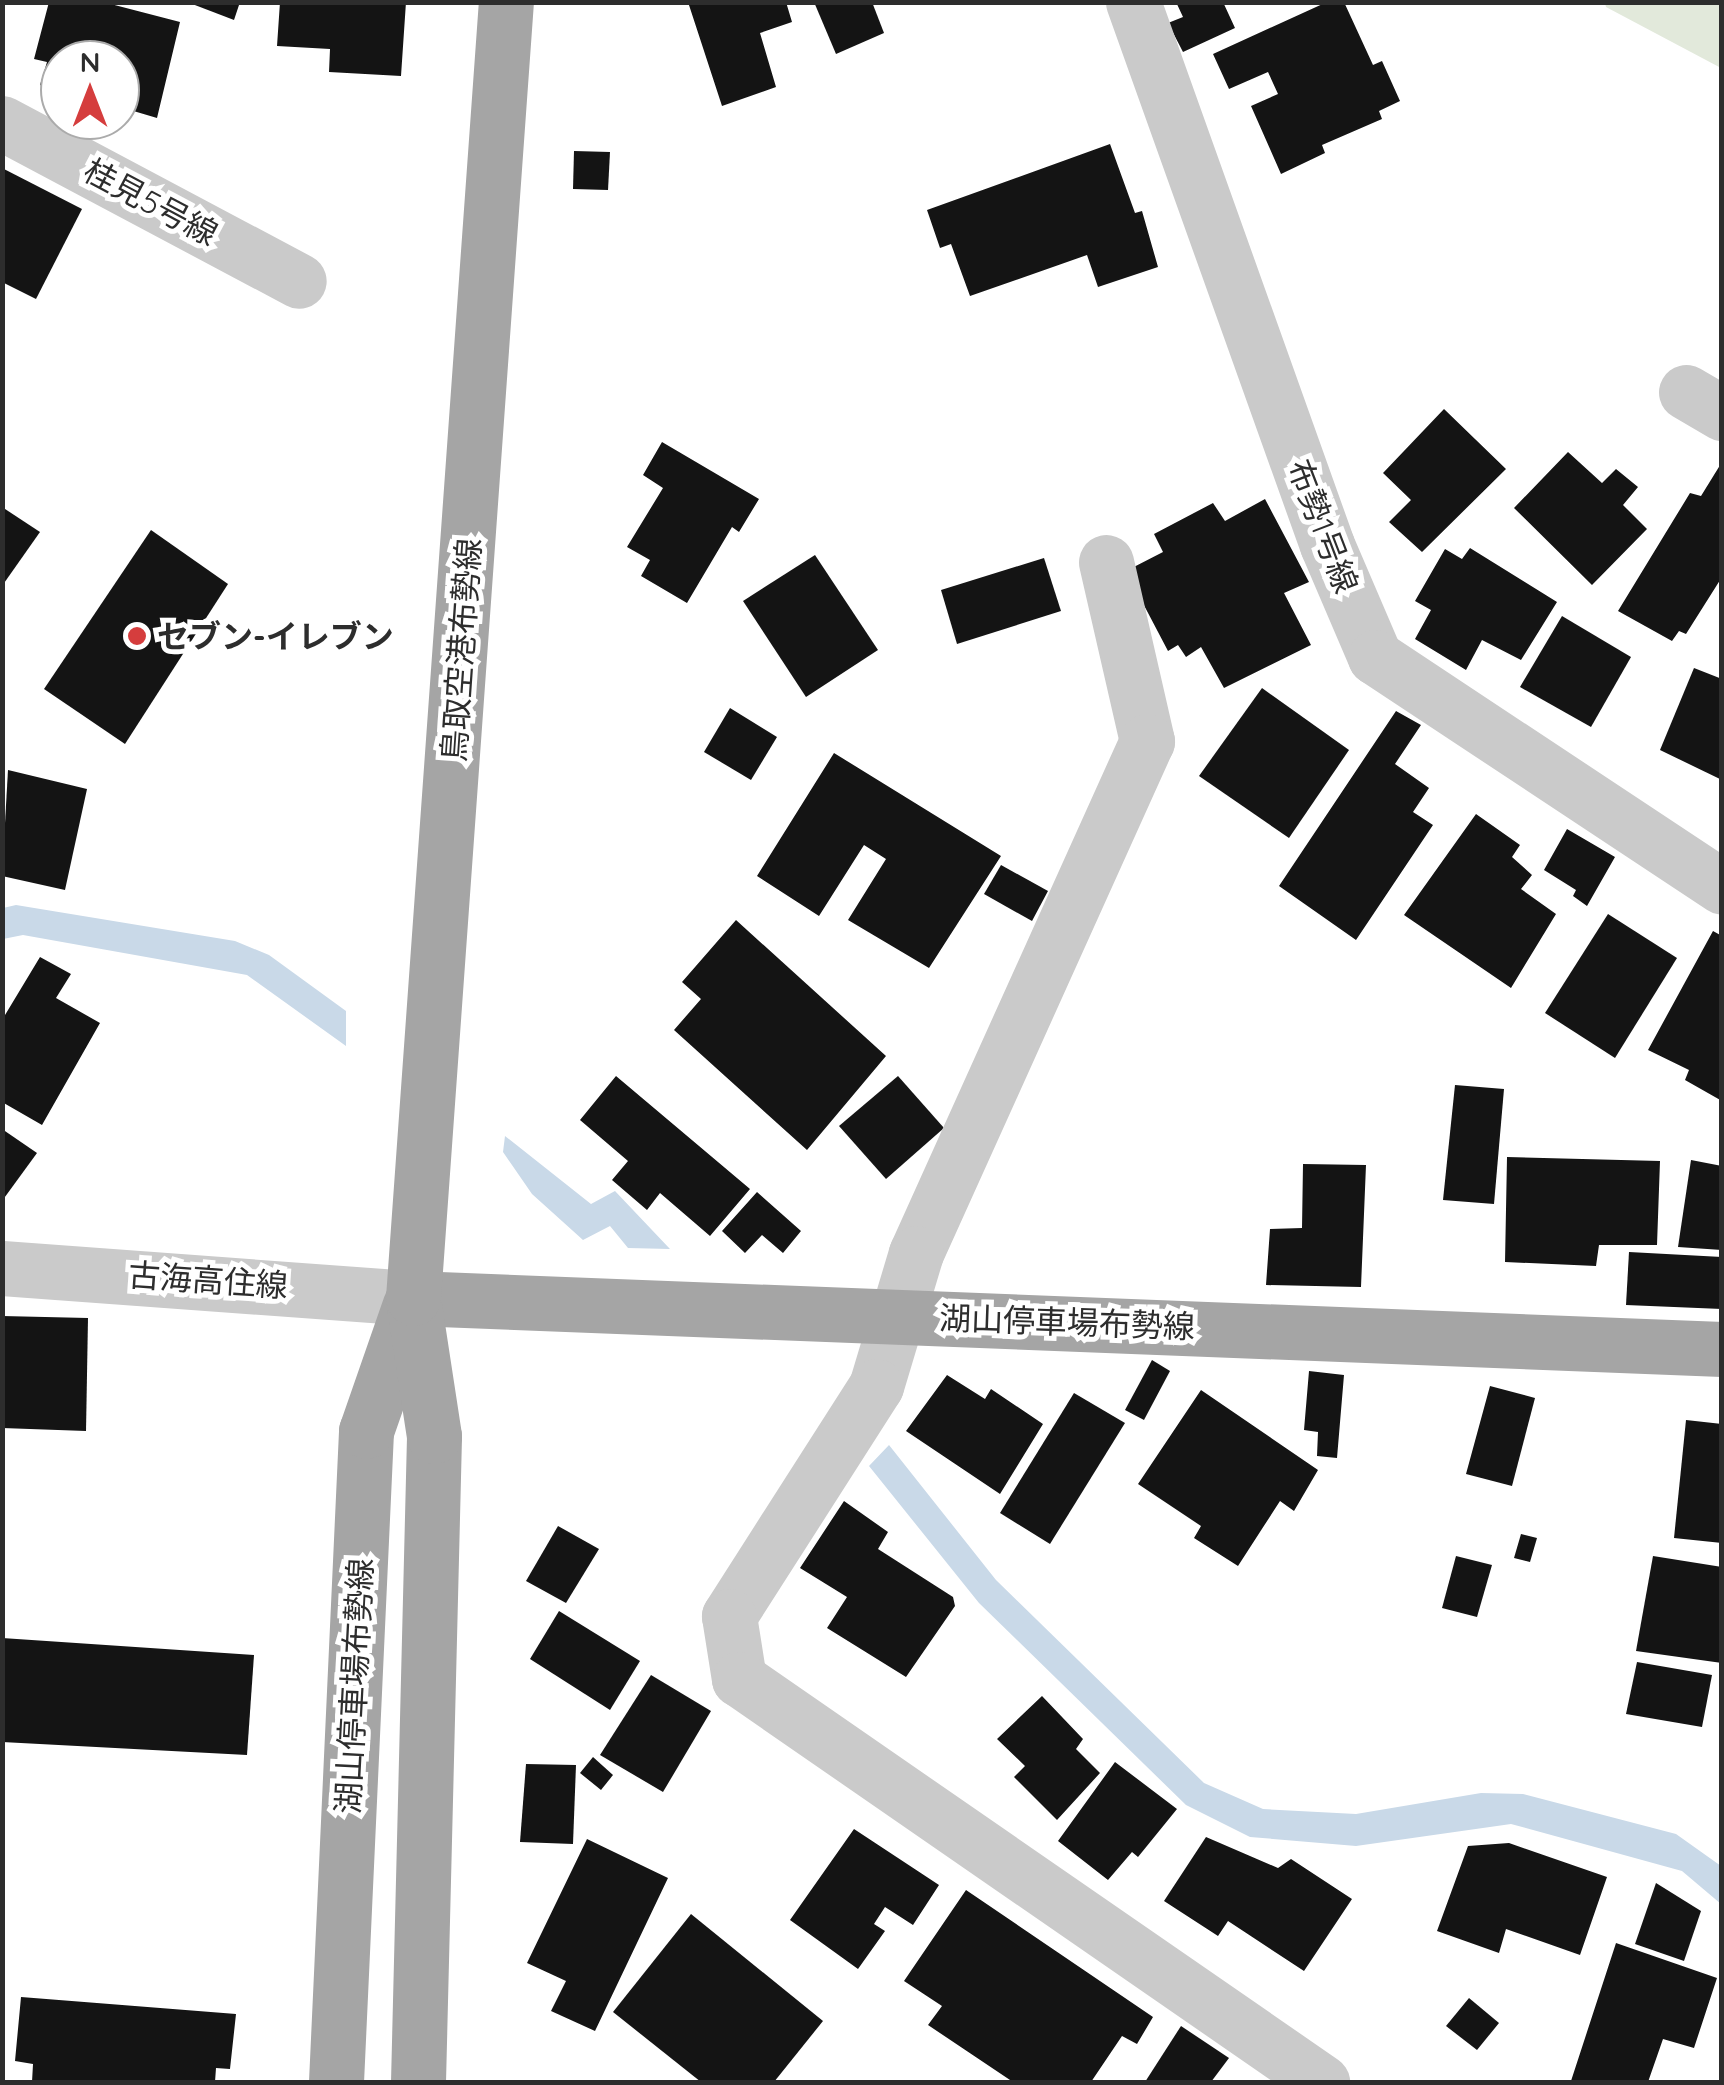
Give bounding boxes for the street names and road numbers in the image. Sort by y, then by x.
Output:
street label: 桂見5号線 [78,151,224,253]
street label: 布勢1号線 [1280,454,1366,598]
street label: 鳥取空港布勢線 [434,537,488,763]
street label: 古海高住線 [127,1255,289,1305]
street label: 湖山停車場布勢線 [938,1298,1196,1346]
street label: 湖山停車場布勢線 [328,1557,380,1815]

